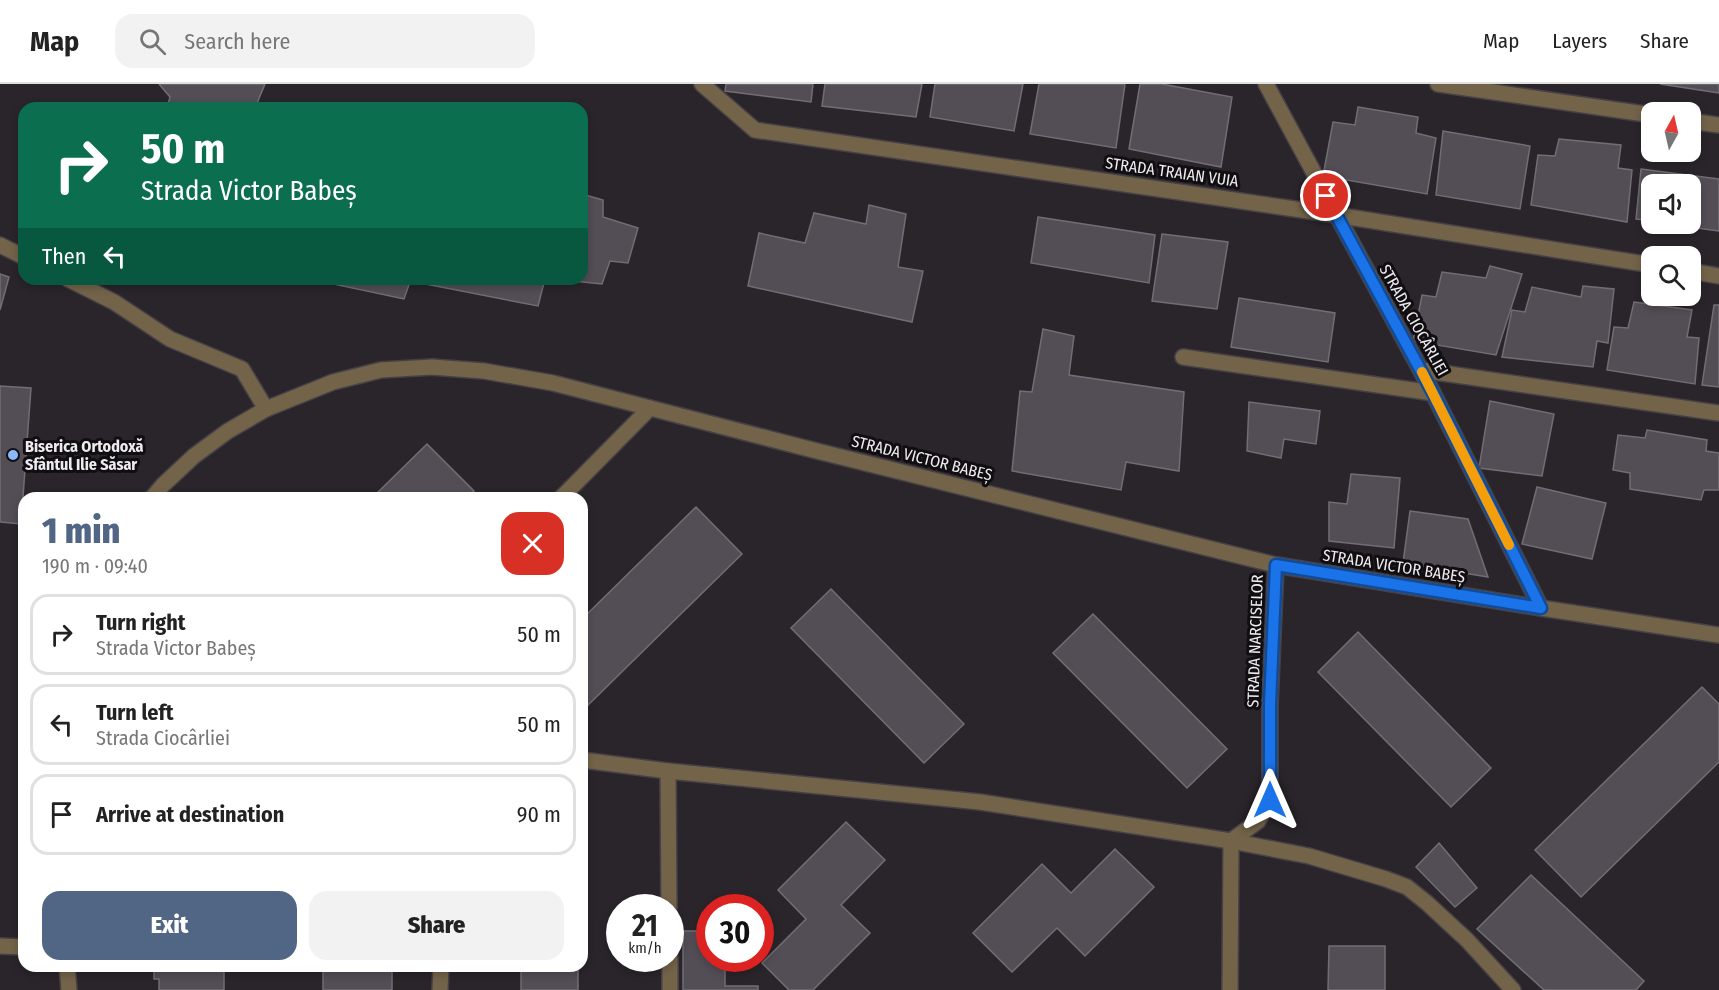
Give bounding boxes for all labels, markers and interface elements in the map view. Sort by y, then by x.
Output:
search box [115,14,535,68]
text: Map [30,25,79,58]
icon: search [136,25,169,58]
text: Search here [184,28,290,55]
text: Map [1483,28,1519,54]
text: Layers [1552,28,1607,54]
text: Share [1640,28,1689,54]
north arrow [1641,102,1701,162]
map controls [1641,102,1701,306]
text: 50 m [141,124,225,174]
icon: right [42,126,120,204]
street label: STRADA TRAIAN VUIA [1104,153,1240,191]
pin [1300,170,1351,221]
button: sound [1641,174,1701,234]
text: Strada Victor Babeș [141,175,357,207]
icon: arrive [1309,179,1342,212]
icon: left [98,240,131,273]
text: Then [42,243,86,270]
button: search [1641,246,1701,306]
street label: STRADA CIOCÂRLIEI [1376,261,1452,379]
street label: STRADA VICTOR BABEȘ [849,431,994,486]
place label: Biserica Ortodoxă Sfântul Ilie Săsar [25,437,143,474]
marker: Biserica Ortodoxă Sfântul Ilie Săsar [6,448,20,462]
text: 1 min [42,509,120,553]
button: close [501,512,564,575]
street label: STRADA VICTOR BABEȘ [1321,545,1467,588]
text: 190 m · 09:40 [42,554,148,578]
street label: STRADA NARCISELOR [1243,574,1267,708]
text: Turn right [96,609,185,636]
icon: right [45,618,78,651]
text: 50 m [517,621,561,648]
text: Strada Victor Babeș [96,636,256,660]
text: Turn left [96,699,174,726]
icon: left [45,708,78,741]
text: 50 m [517,711,561,738]
text: Strada Ciocârliei [96,726,230,750]
position arrow [1238,768,1302,832]
icon: arrive [45,798,78,831]
text: Arrive at destination [96,801,284,828]
text: 90 m [517,801,561,828]
button: Exit [42,891,297,960]
button: Share [309,891,564,960]
speed limit sign: 30 [696,894,774,972]
text: 21 [632,908,658,944]
text: km/h [628,939,662,957]

